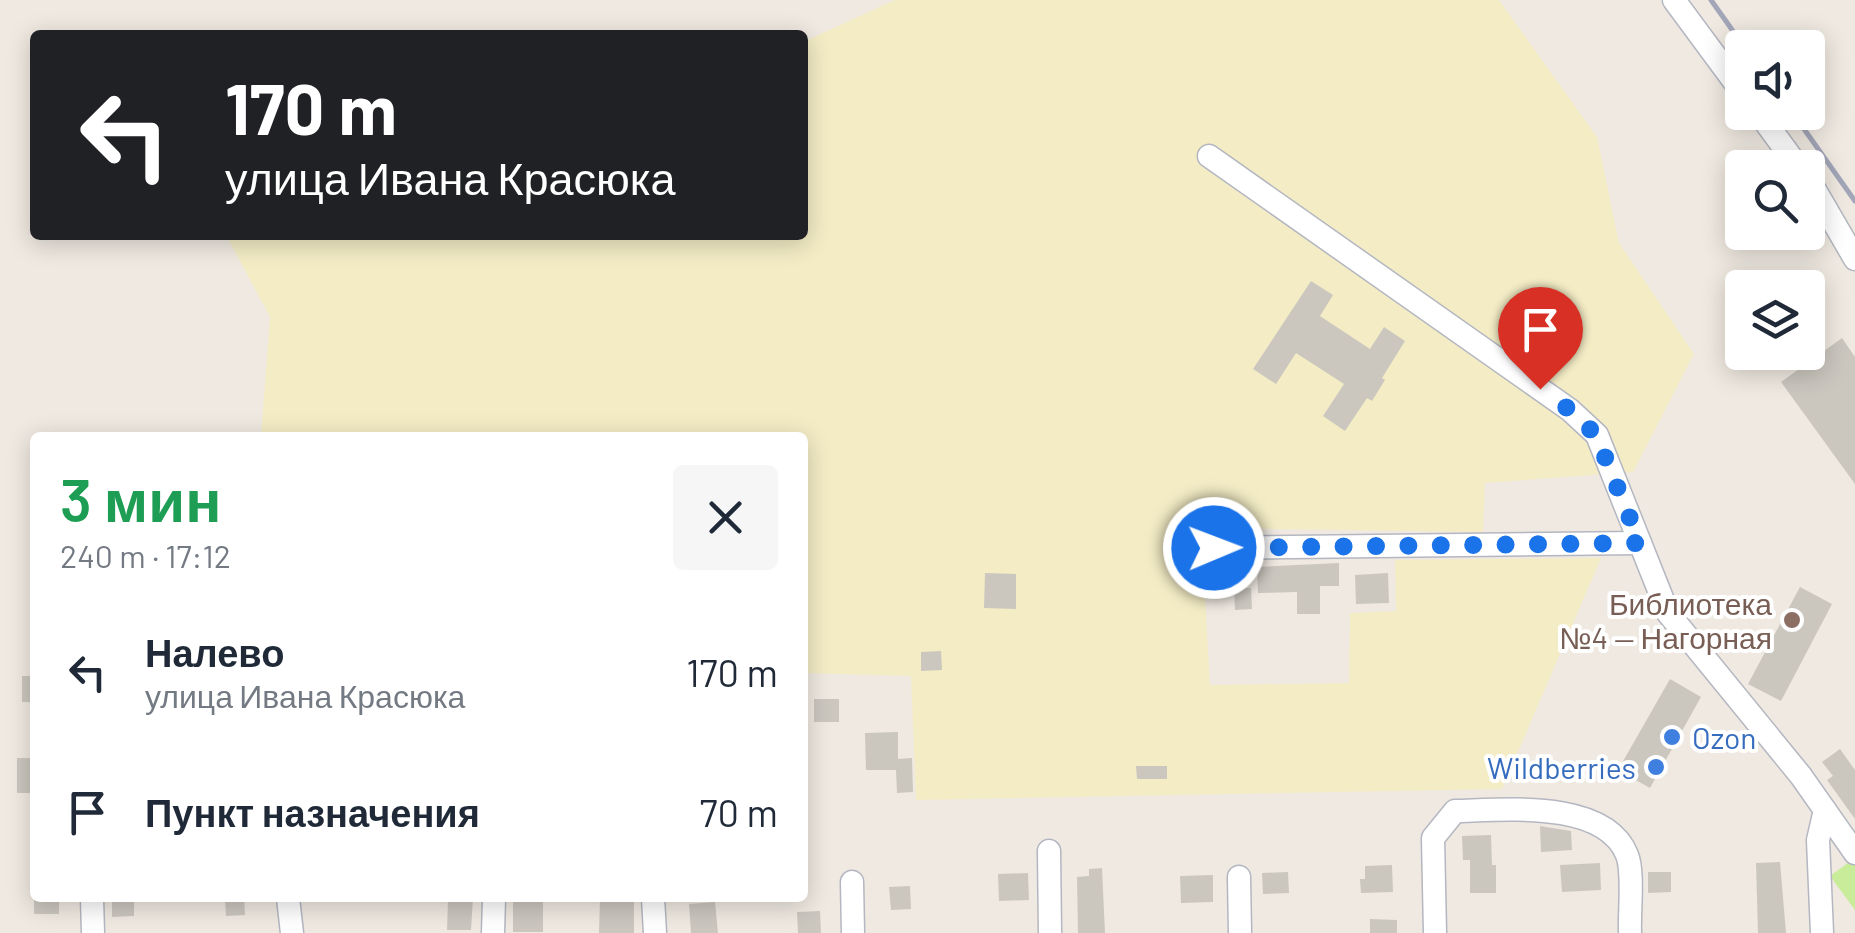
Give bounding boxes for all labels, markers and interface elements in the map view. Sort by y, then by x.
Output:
map controls [1725,30,1825,370]
button: sound [1725,30,1825,130]
text: 170 m [225,65,397,149]
icon: left [60,70,190,200]
text: улица Ивана Красюка [225,150,676,204]
button: search [1725,150,1825,250]
button: layers [1725,270,1825,370]
pin [1498,287,1583,390]
icon: arrive [1513,302,1568,357]
text: 3 мин [60,462,221,534]
button: close [673,465,778,570]
position arrow [1162,496,1266,600]
text: 240 m · 17:12 [60,536,231,574]
place label: Библиотека №4 — Нагорная [1559,585,1772,655]
marker: Библиотека №4 — Нагорная [1781,609,1803,631]
text: Налево [145,629,284,675]
icon: left [60,645,115,700]
text: 170 m [686,649,778,695]
text: улица Ивана Красюка [145,676,465,714]
place label: Ozon [1692,719,1757,755]
marker: Ozon [1661,726,1683,748]
place label: Wildberries [1487,749,1636,785]
marker: Wildberries [1645,756,1667,778]
icon: arrive [60,785,115,840]
text: Пункт назначения [145,789,480,835]
text: 70 m [700,789,778,835]

